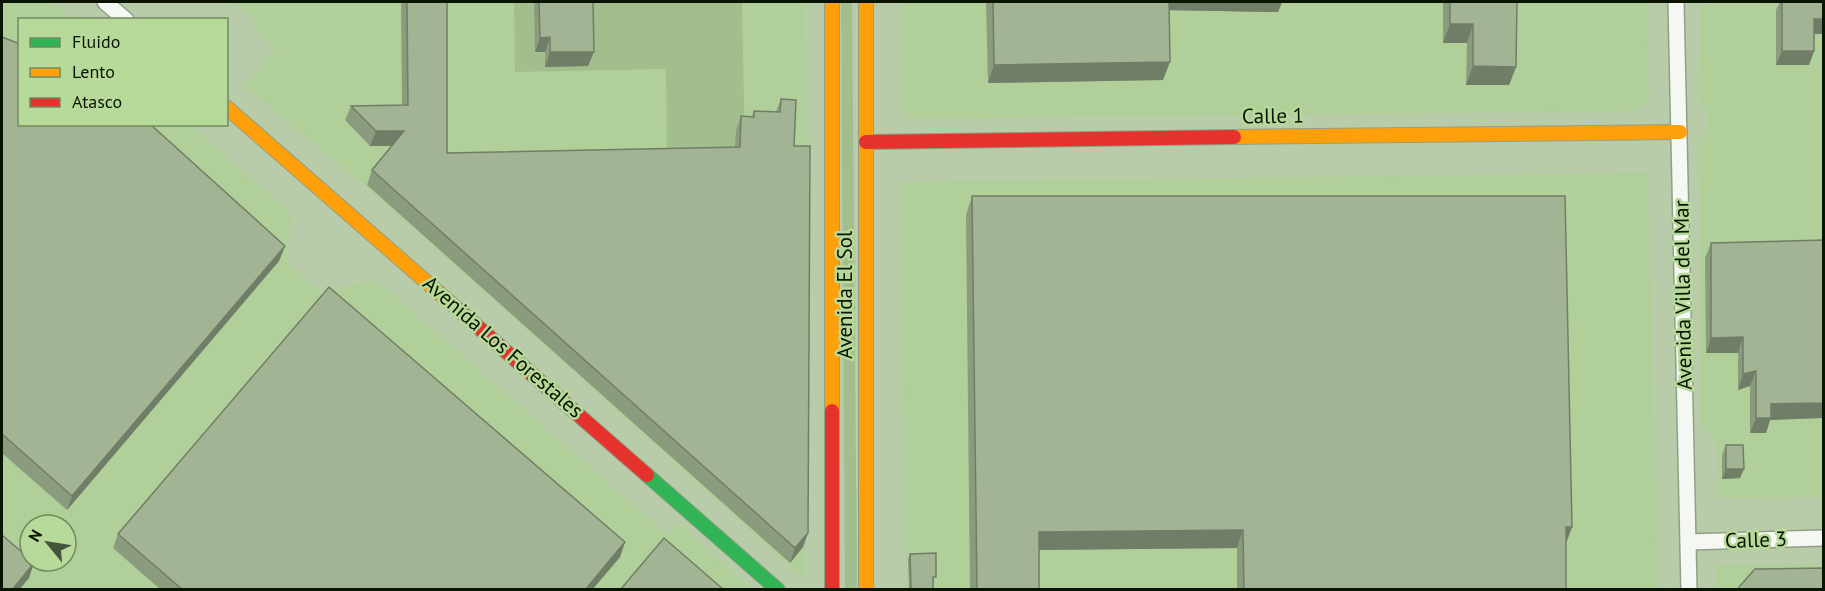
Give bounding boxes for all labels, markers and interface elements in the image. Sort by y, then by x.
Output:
legend [18,18,228,126]
text: Fluido [72,30,120,53]
text: Lento [72,60,115,83]
text: Atasco [72,90,122,113]
street label: Calle 1 [1242,101,1304,130]
street label: Avenida Villa del Mar [1667,200,1698,390]
street label: Avenida El Sol [831,231,858,359]
street label: Avenida Los Forestales [418,270,589,424]
north arrow [18,513,78,573]
street label: Calle 3 [1725,525,1787,554]
text: N [24,526,46,545]

